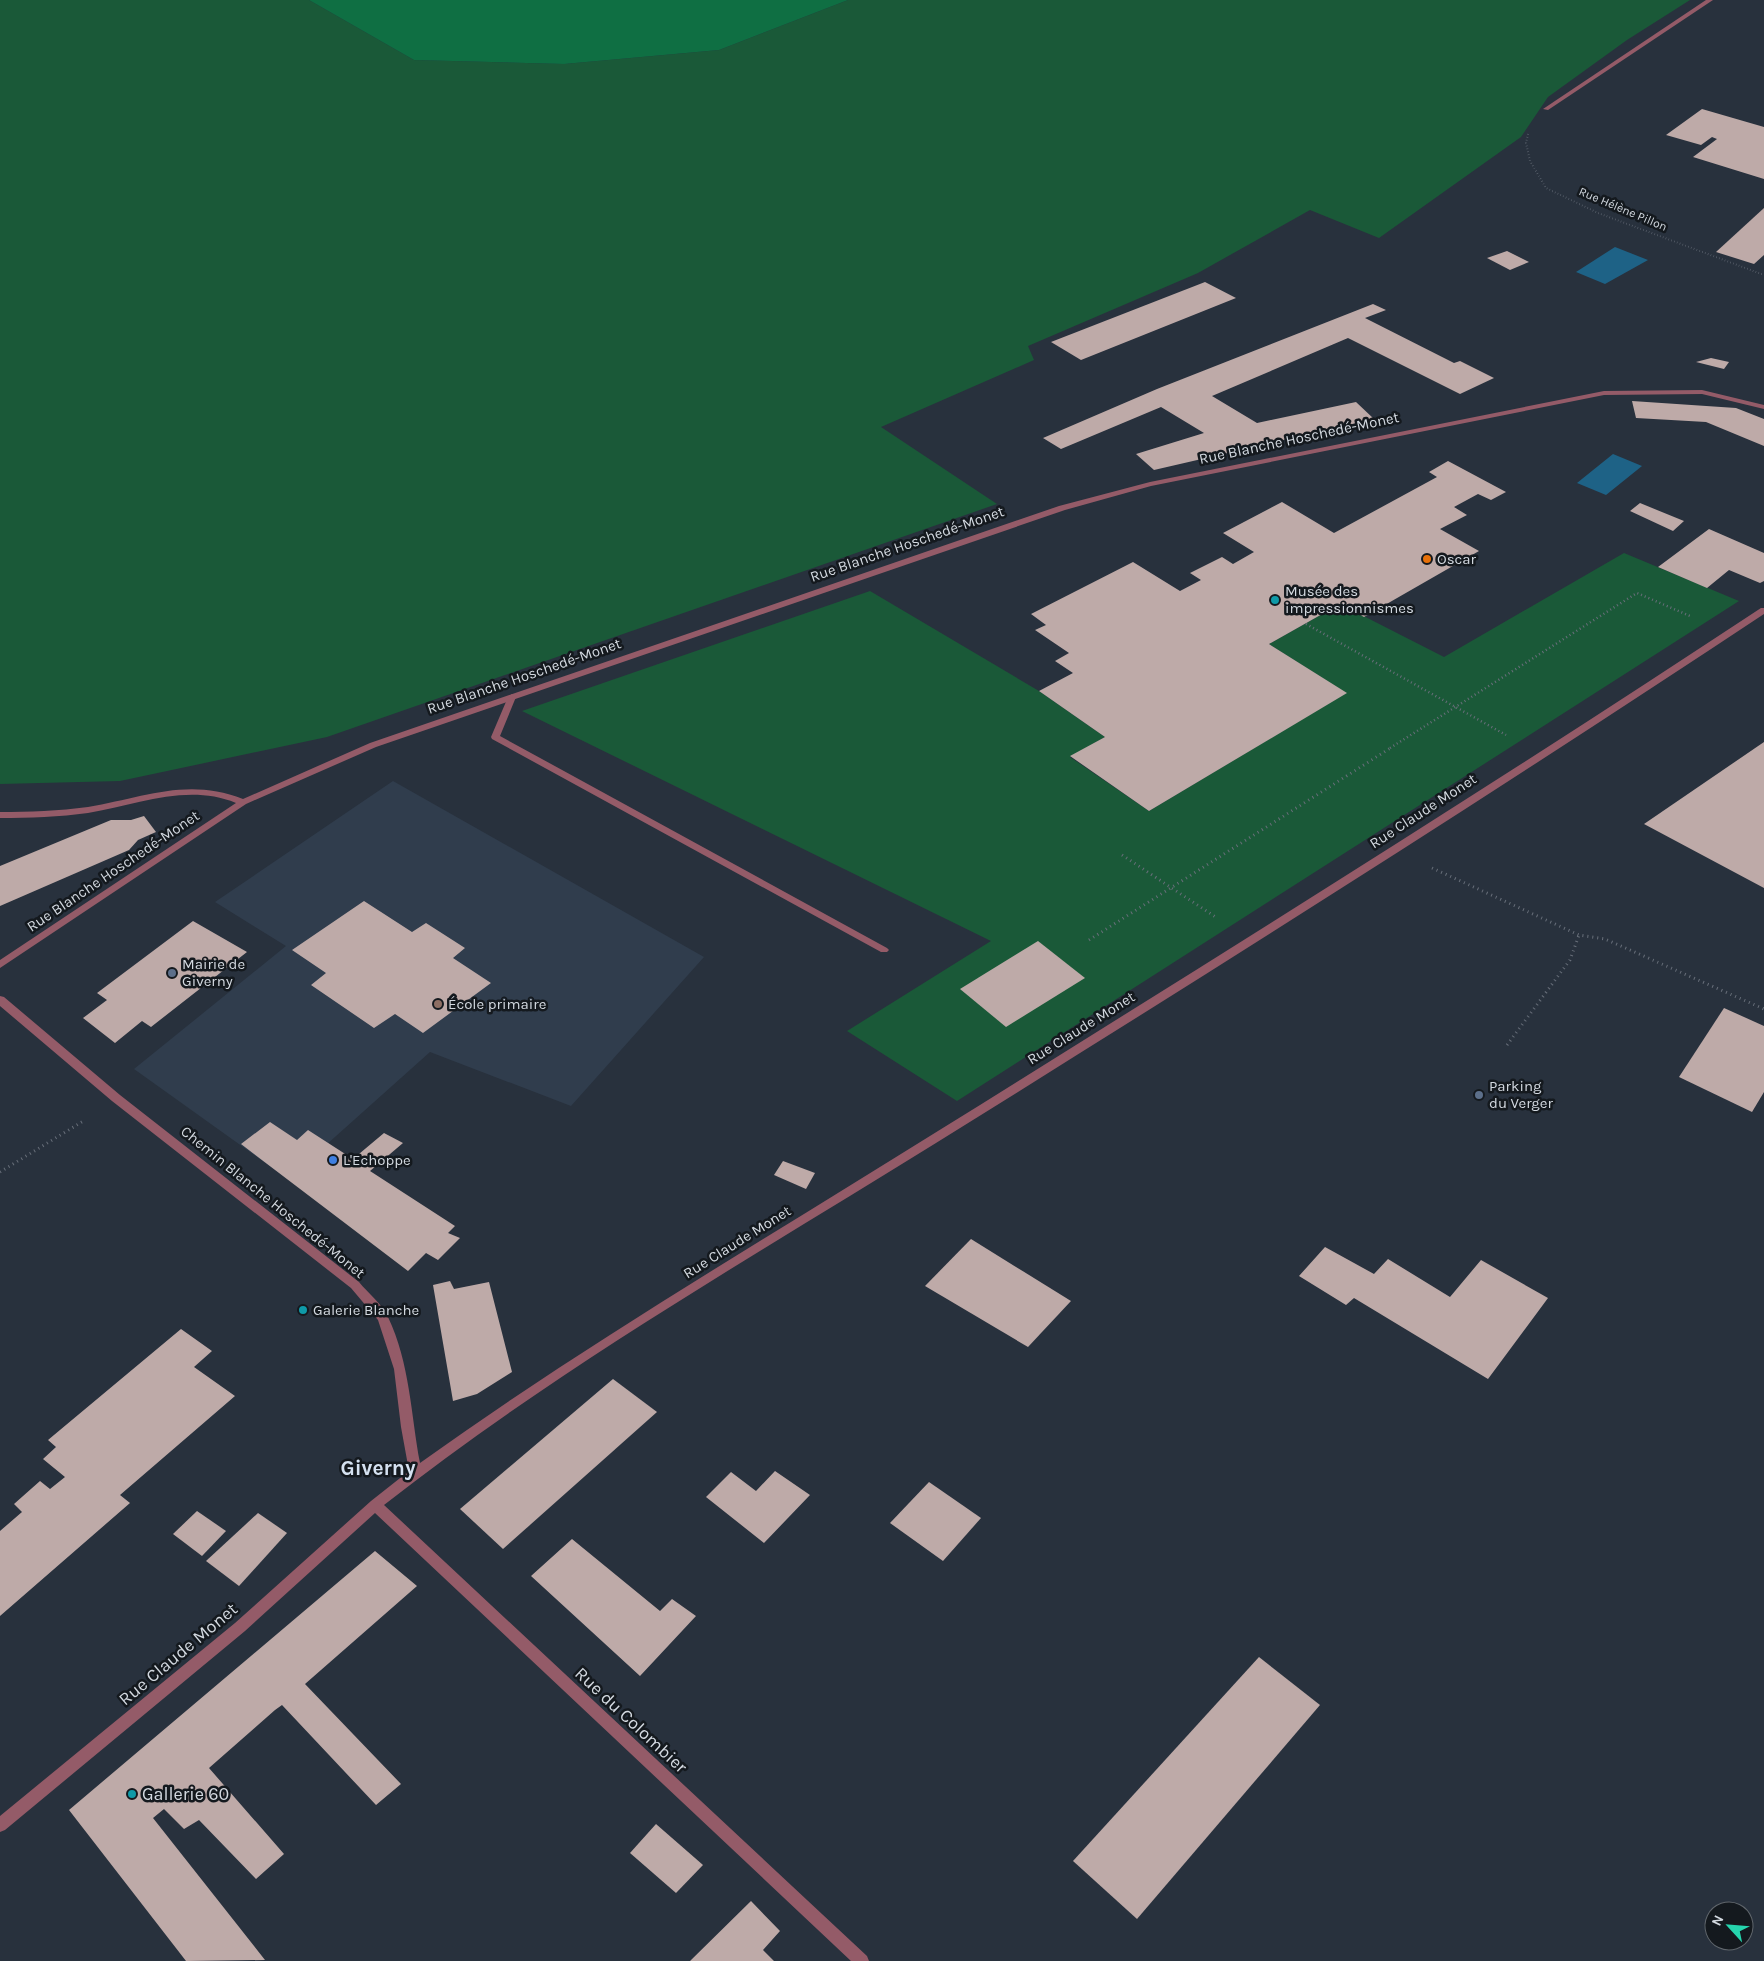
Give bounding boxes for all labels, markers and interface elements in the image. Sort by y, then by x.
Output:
street label: Rue Hélène Pillon [1577,184,1669,234]
street label: Rue Blanche Hoschedé-Monet [1197,408,1401,468]
street label: Rue Blanche Hoschedé-Monet [808,502,1007,586]
place label: Oscar [1437,550,1477,568]
marker: Oscar [1421,553,1433,565]
place label: Musée des impressionnismes [1285,582,1414,617]
marker: Musée des impressionnismes [1269,594,1281,606]
street label: Rue Blanche Hoschedé-Monet [425,634,624,718]
street label: Rue Claude Monet [1366,770,1480,852]
street label: Rue Blanche Hoschedé-Monet [23,806,203,936]
place label: Mairie de Giverny [182,955,245,990]
marker: Mairie de Giverny [166,967,178,979]
street label: Rue Claude Monet [1024,987,1139,1068]
place label: École primaire [448,995,546,1013]
marker: École primaire [432,998,444,1010]
place label: Parking du Verger [1489,1077,1554,1112]
marker: Parking du Verger [1473,1089,1485,1101]
street label: Chemin Blanche Hoschedé-Monet [177,1122,369,1282]
place label: L'Echoppe [343,1151,411,1169]
marker: L'Echoppe [327,1154,339,1166]
street label: Rue Claude Monet [680,1201,795,1282]
place label: Galerie Blanche [313,1301,419,1319]
marker: Galerie Blanche [297,1304,309,1316]
district label: Giverny [340,1456,416,1480]
street label: Rue Claude Monet [114,1598,242,1710]
street label: Rue du Colombier [570,1662,692,1778]
place label: Gallerie 60 [142,1783,229,1805]
marker: Gallerie 60 [126,1788,138,1800]
north arrow [1704,1901,1754,1951]
text: N [1708,1912,1728,1929]

